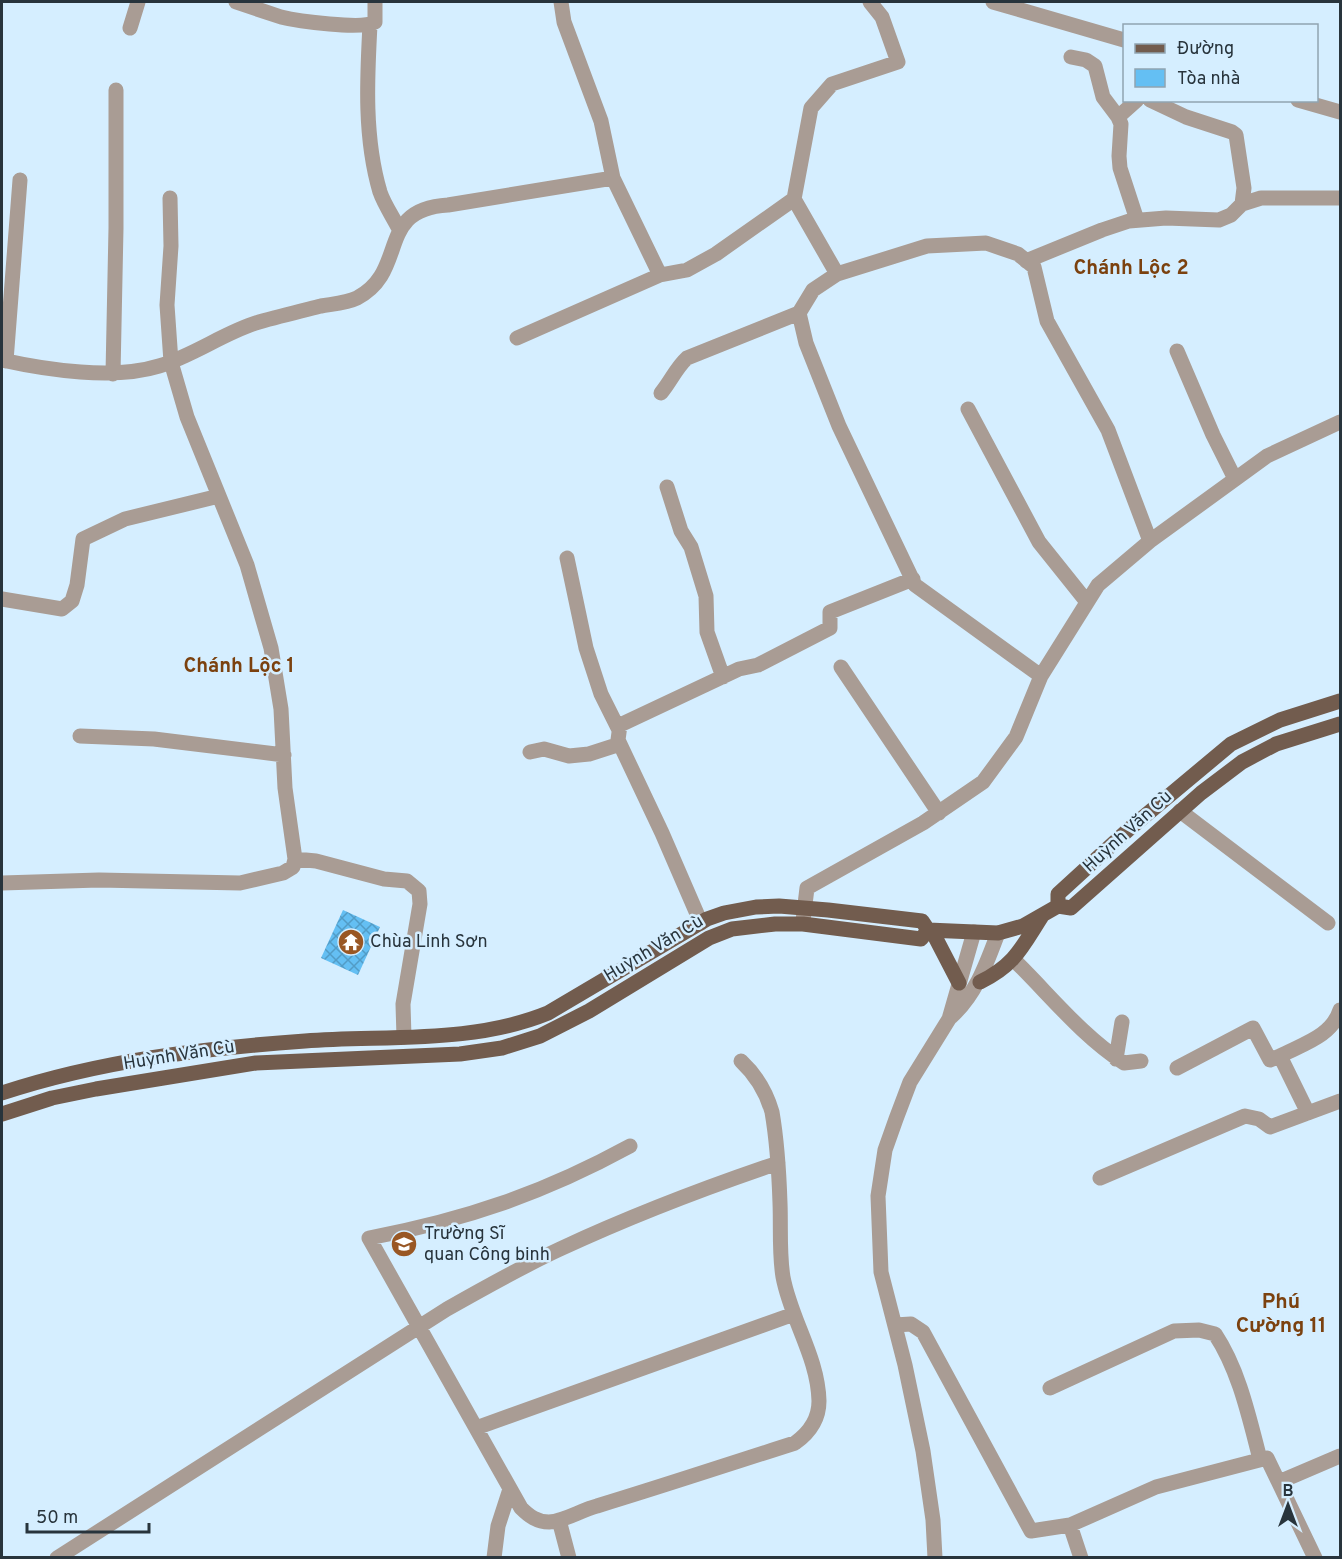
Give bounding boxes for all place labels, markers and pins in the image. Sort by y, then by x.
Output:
temple icon: Chùa Linh Sơn [336,927,366,957]
place label: Chùa Linh Sơn [370,931,488,954]
place label: Trường Sĩ quan Công binh [424,1223,550,1267]
school or university icon: Trường Sĩ quan Công binh [389,1229,419,1259]

